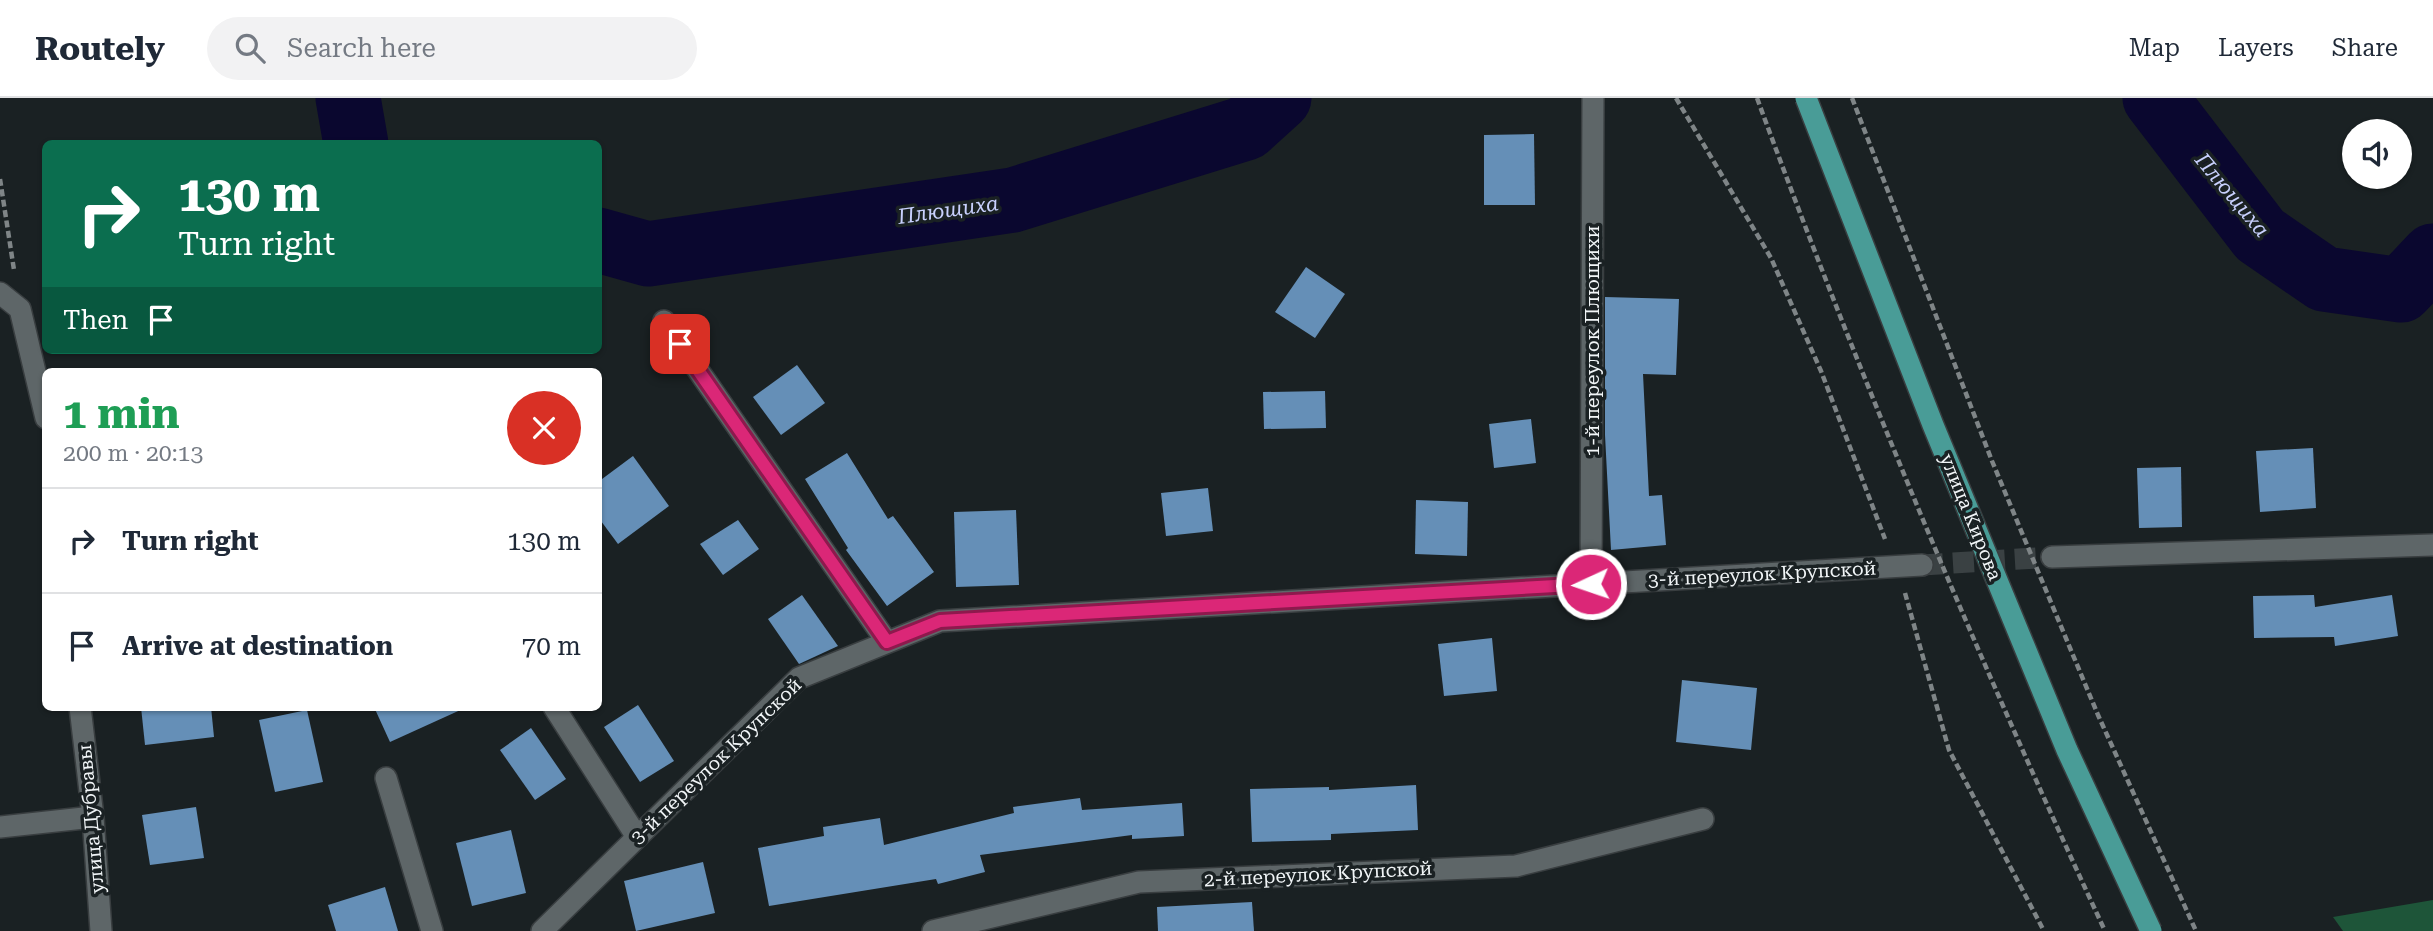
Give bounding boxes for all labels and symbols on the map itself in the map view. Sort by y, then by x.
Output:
water label: Плющиха [2190,148,2274,242]
water label: Плющиха [895,191,1000,229]
street label: 1-й переулок Плющихи [1581,225,1604,457]
pin [650,314,710,374]
street label: улица Кирова [1935,450,2007,584]
position arrow [1554,547,1628,621]
street label: 3-й переулок Крупской [1647,557,1877,591]
street label: 3-й переулок Крупской [626,673,806,849]
street label: улица Дубравы [73,744,109,894]
street label: 2-й переулок Крупской [1203,857,1433,891]

